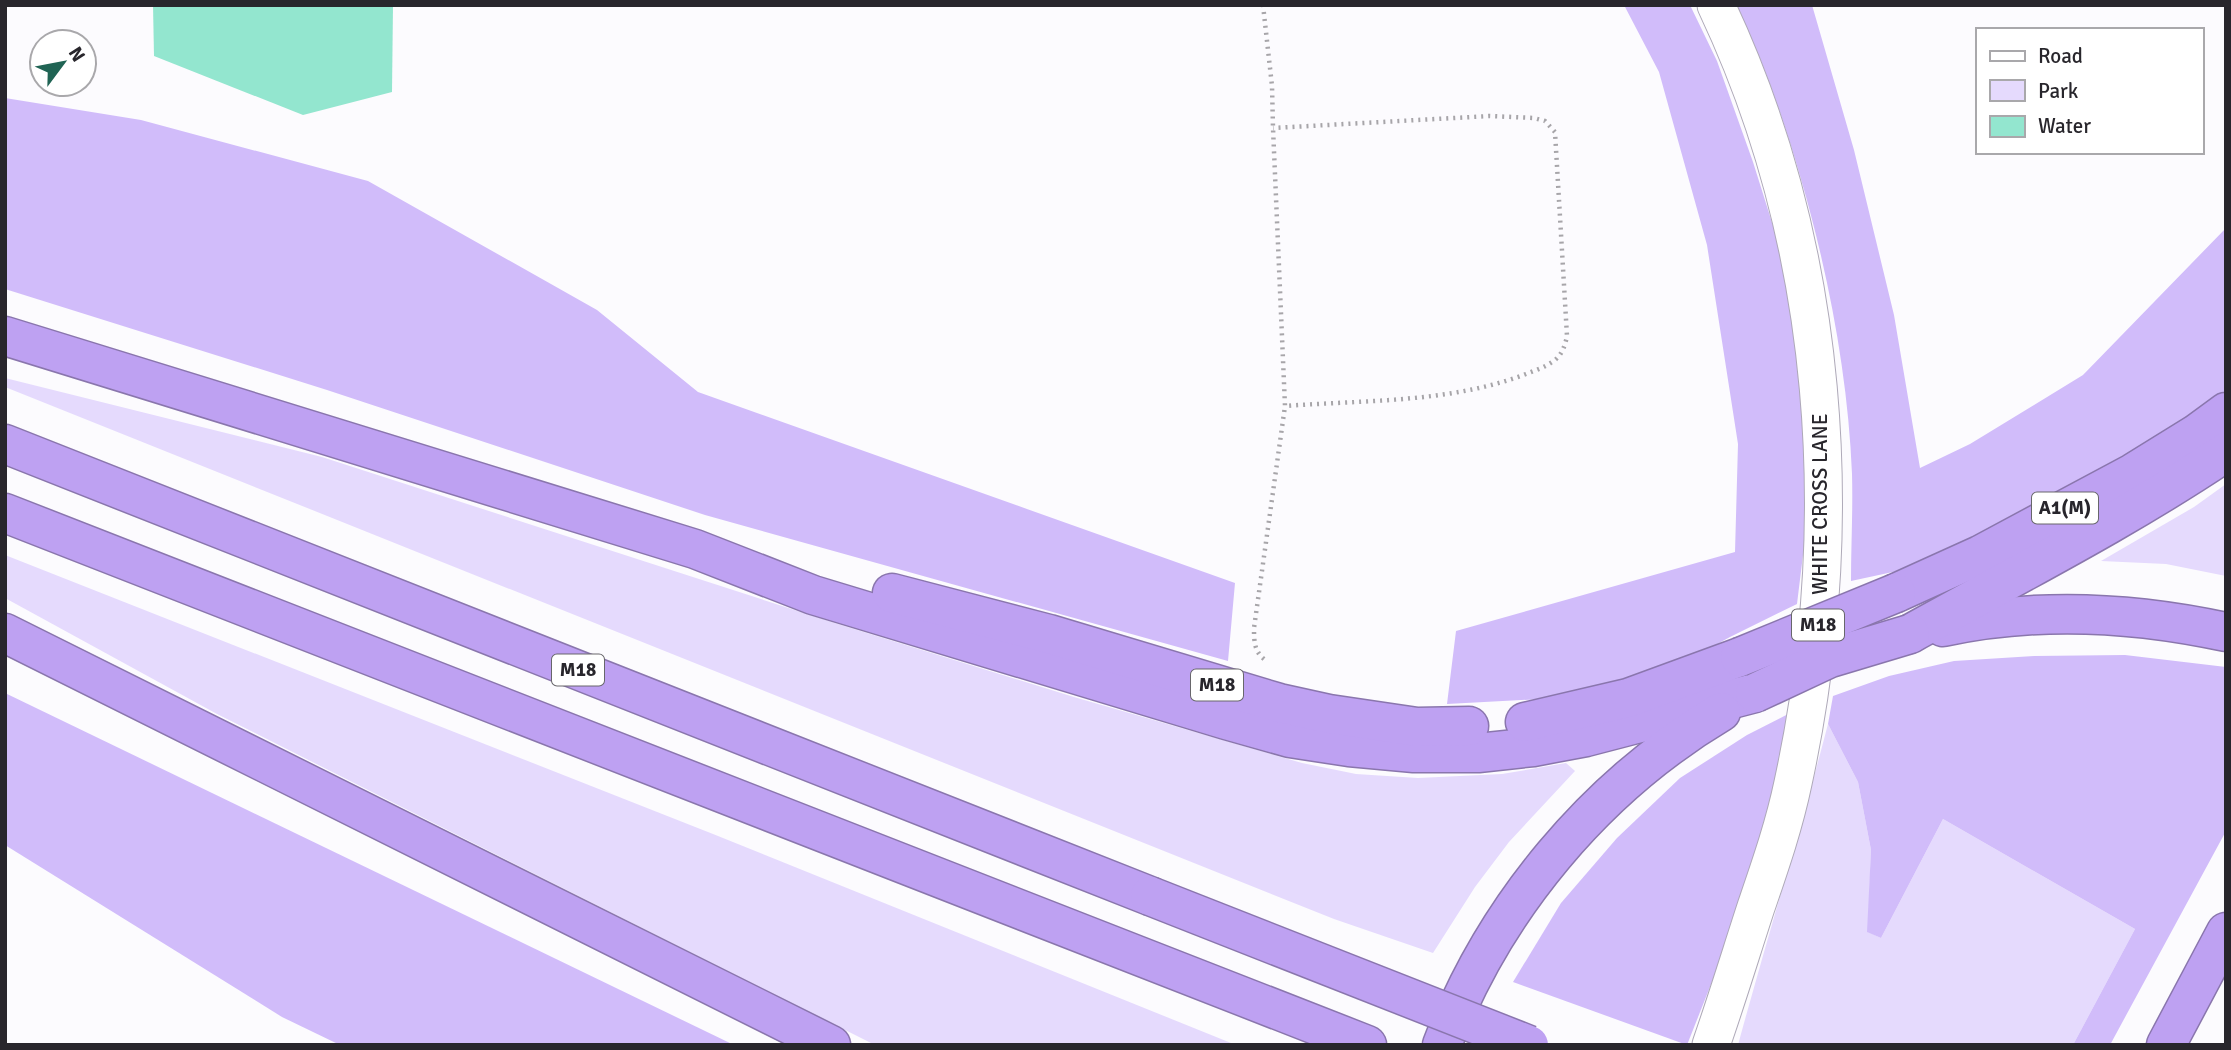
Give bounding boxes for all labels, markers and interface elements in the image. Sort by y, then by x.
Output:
north arrow [28,28,98,98]
legend [1976,28,2203,154]
text: N [63,43,90,66]
text: Road [2038,43,2083,69]
text: Park [2038,78,2079,104]
text: Water [2038,113,2091,139]
street label: WHITE CROSS LANE [1807,413,1833,595]
road number: A1(M) [2032,492,2098,524]
road number: M18 [1792,610,1844,640]
road number: M18 [552,654,604,685]
road number: M18 [1191,670,1243,700]

